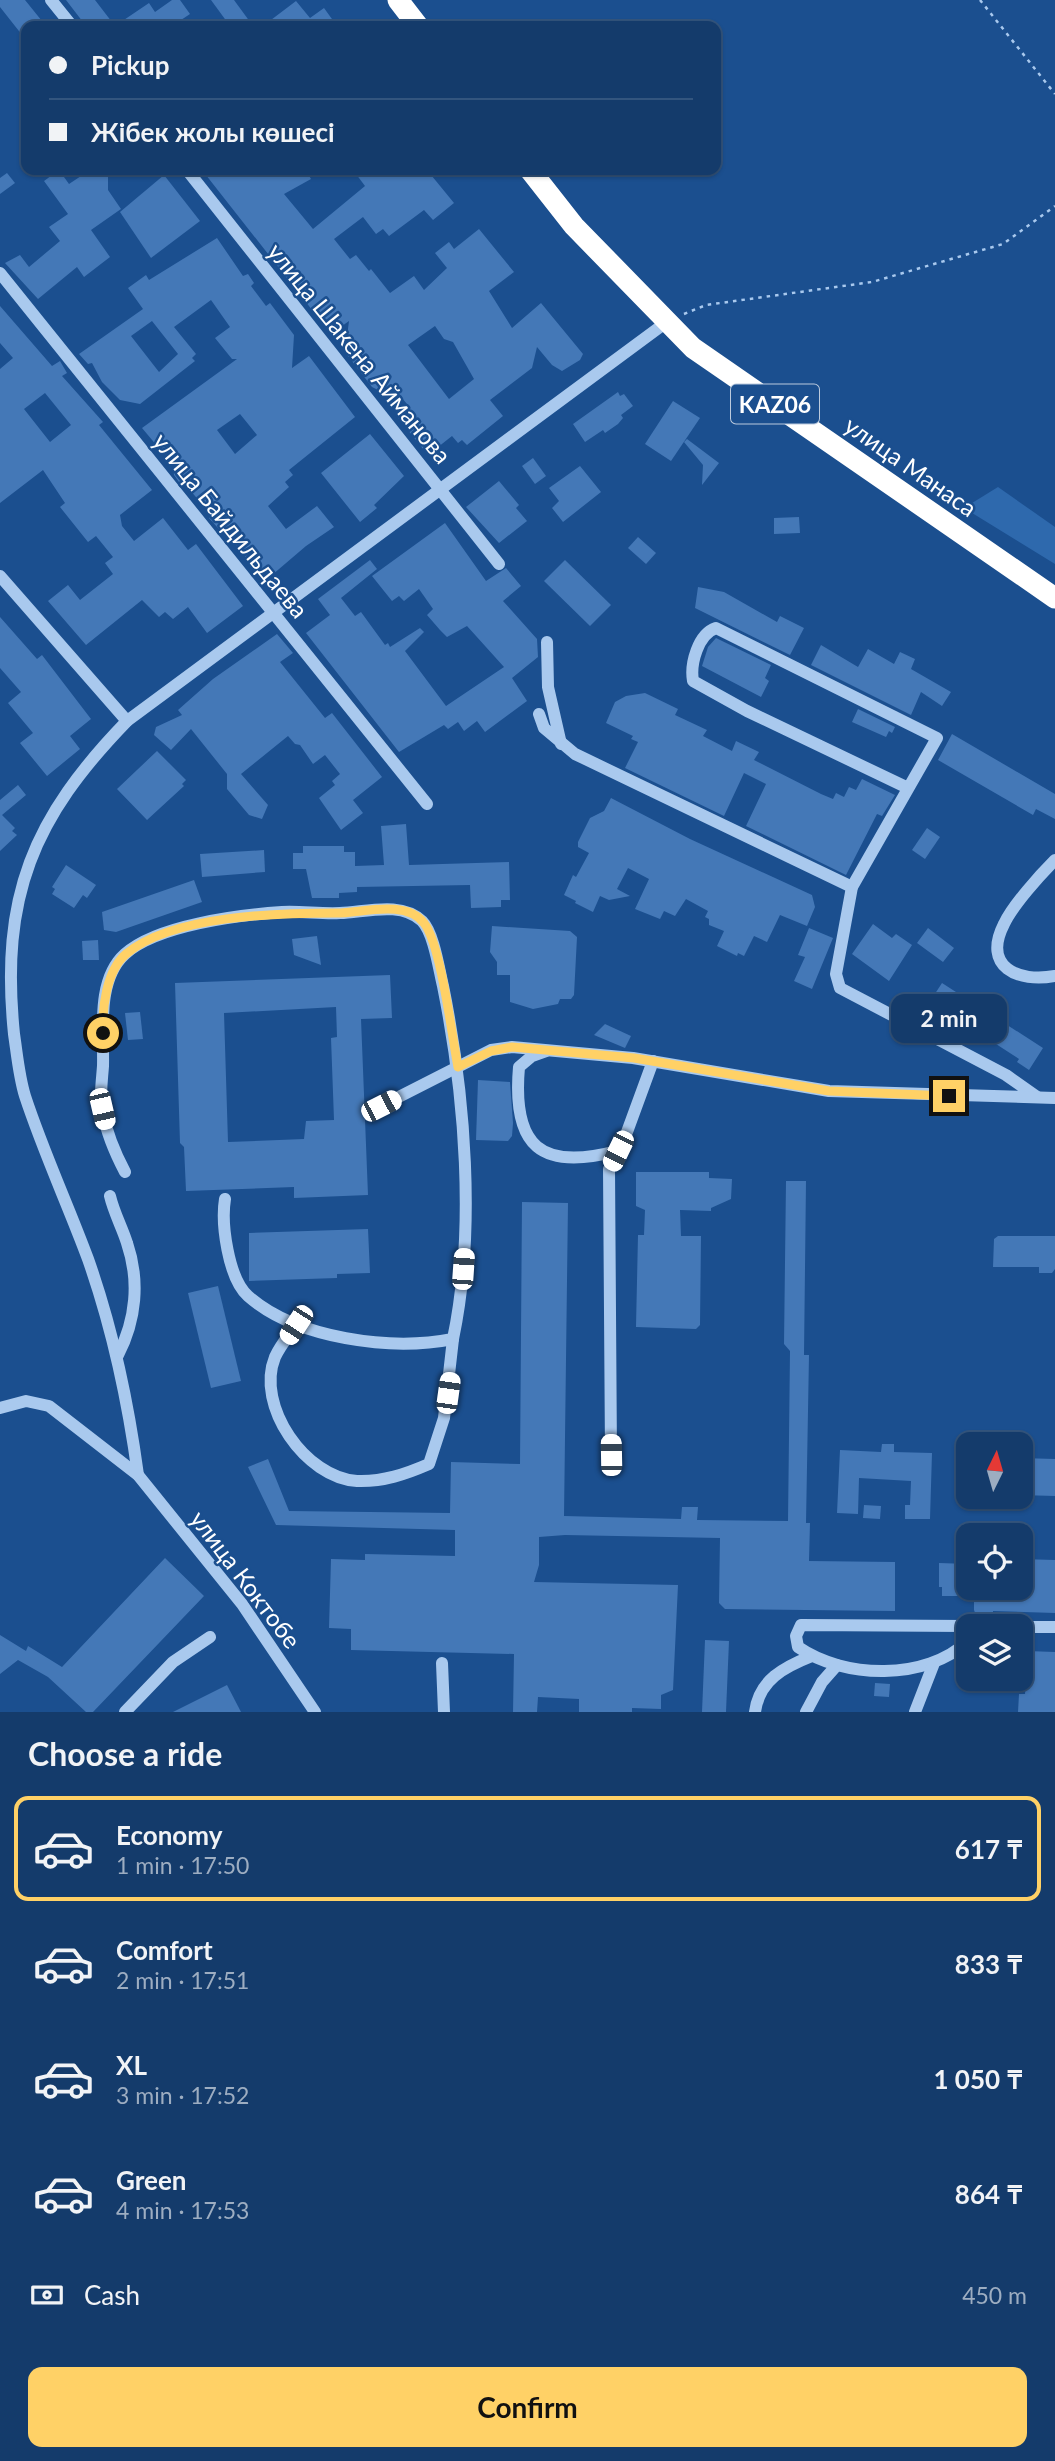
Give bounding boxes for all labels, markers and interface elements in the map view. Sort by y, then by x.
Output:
text: Pickup [91,49,170,81]
text: Жібек жолы көшесі [91,116,335,148]
street label: улица Шакена Айманова [262,237,458,469]
road number: KAZ06 [731,384,819,424]
street label: улица Манаса [839,410,983,522]
street label: улица Байдильдаева [147,427,315,623]
callout: 2 min [891,995,1007,1044]
text: 2 min [920,1004,978,1032]
route start [87,1017,119,1049]
route end [933,1080,965,1112]
car [88,1086,117,1132]
car [358,1087,405,1125]
car [600,1128,637,1174]
car [452,1247,475,1291]
car [276,1302,317,1348]
car [435,1371,462,1415]
north arrow [956,1432,1032,1508]
map controls [956,1432,1033,1691]
car [601,1434,622,1476]
street label: улица Коктобе [185,1504,307,1654]
button: locate [956,1523,1033,1600]
button: layers [956,1614,1033,1691]
text: Choose a ride [28,1734,222,1773]
icon: car [32,1817,95,1880]
text: Economy [116,1819,222,1851]
text: 617 ₸ [955,1833,1023,1865]
text: 1 min · 17:50 [116,1851,249,1879]
icon: car [32,1932,95,1995]
text: Comfort [116,1934,213,1966]
text: 833 ₸ [955,1948,1023,1980]
text: 2 min · 17:51 [116,1966,249,1994]
icon: car [32,2047,95,2110]
text: XL [116,2049,147,2081]
text: 1 050 ₸ [933,2063,1023,2095]
text: 3 min · 17:52 [116,2081,249,2109]
icon: car [32,2162,95,2225]
text: Green [116,2164,186,2196]
text: 864 ₸ [955,2178,1023,2210]
text: 4 min · 17:53 [116,2196,249,2224]
icon: cash [28,2276,66,2314]
text: Cash [84,2279,140,2311]
text: 450 m [962,2281,1027,2309]
button: Confirm [28,2367,1027,2447]

